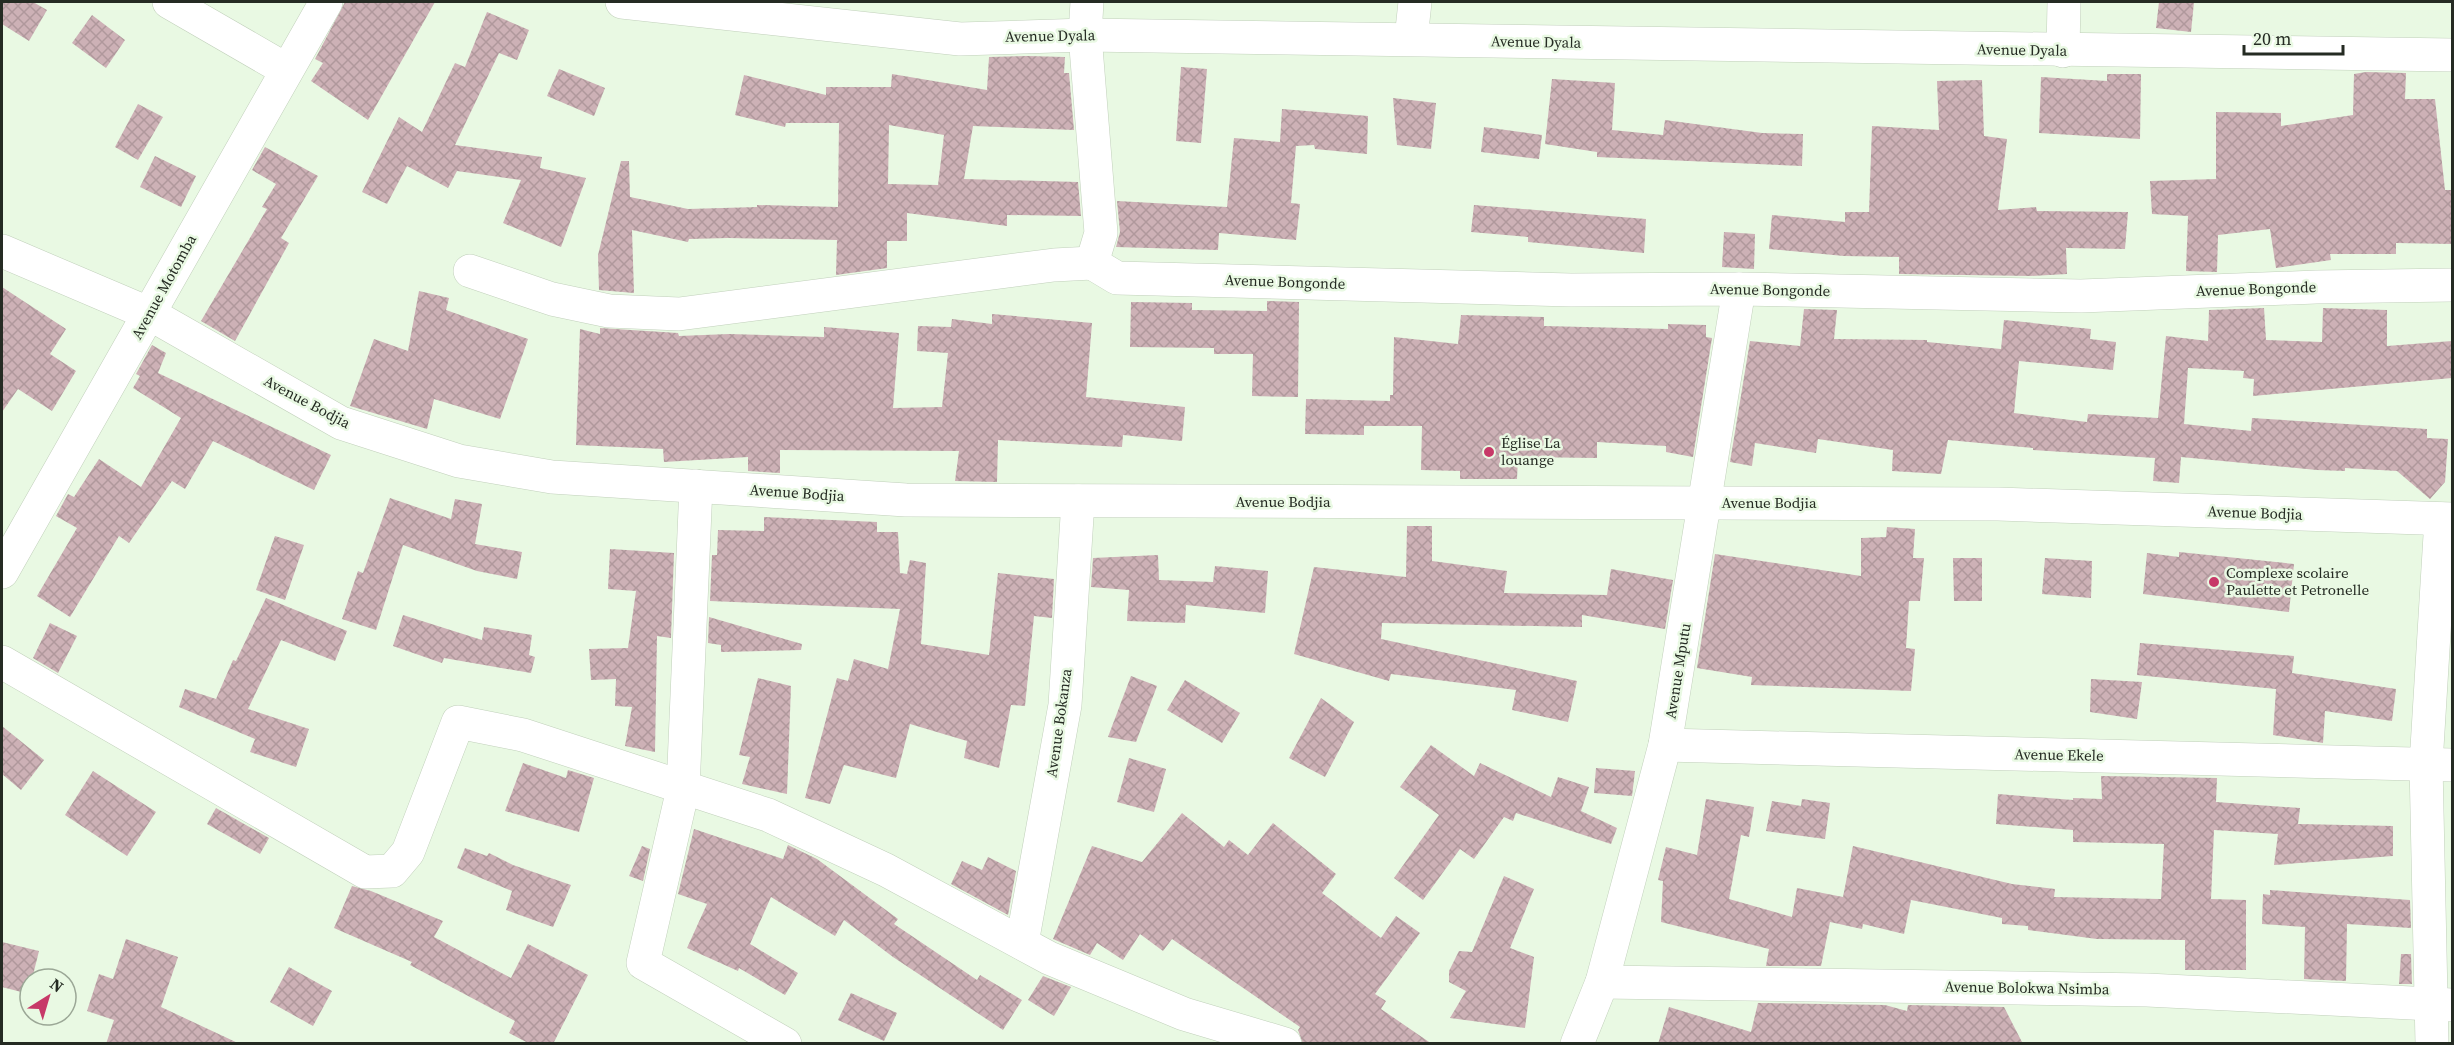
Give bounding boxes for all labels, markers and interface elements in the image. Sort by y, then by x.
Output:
scale bar [2244,18,2343,56]
street label: Avenue Dyala [1005,24,1096,47]
text: 20 m [2253,26,2291,51]
street label: Avenue Dyala [1491,30,1582,53]
street label: Avenue Dyala [1977,38,2068,61]
street label: Avenue Motomba [126,230,201,343]
street label: Avenue Bongonde [1224,269,1346,294]
street label: Avenue Bongonde [2195,276,2317,301]
street label: Avenue Bongonde [1710,278,1831,301]
street label: Avenue Bodjia [260,370,354,433]
place label: Église La louange [1501,432,1561,470]
marker: Église La louange [1482,445,1496,459]
street label: Avenue Bodjia [749,479,846,506]
street label: Avenue Bodjia [1235,491,1331,512]
street label: Avenue Bodjia [1721,492,1817,513]
street label: Avenue Bodjia [2207,500,2303,525]
place label: Complexe scolaire Paulette et Petronelle [2226,562,2369,600]
marker: Complexe scolaire Paulette et Petronelle [2207,575,2221,589]
street label: Avenue Mputu [1660,621,1695,720]
street label: Avenue Bokanza [1040,667,1077,779]
street label: Avenue Ekele [2014,743,2104,766]
north arrow [18,967,78,1027]
text: N [46,973,69,998]
street label: Avenue Bolokwa Nsimba [1944,976,2110,999]

